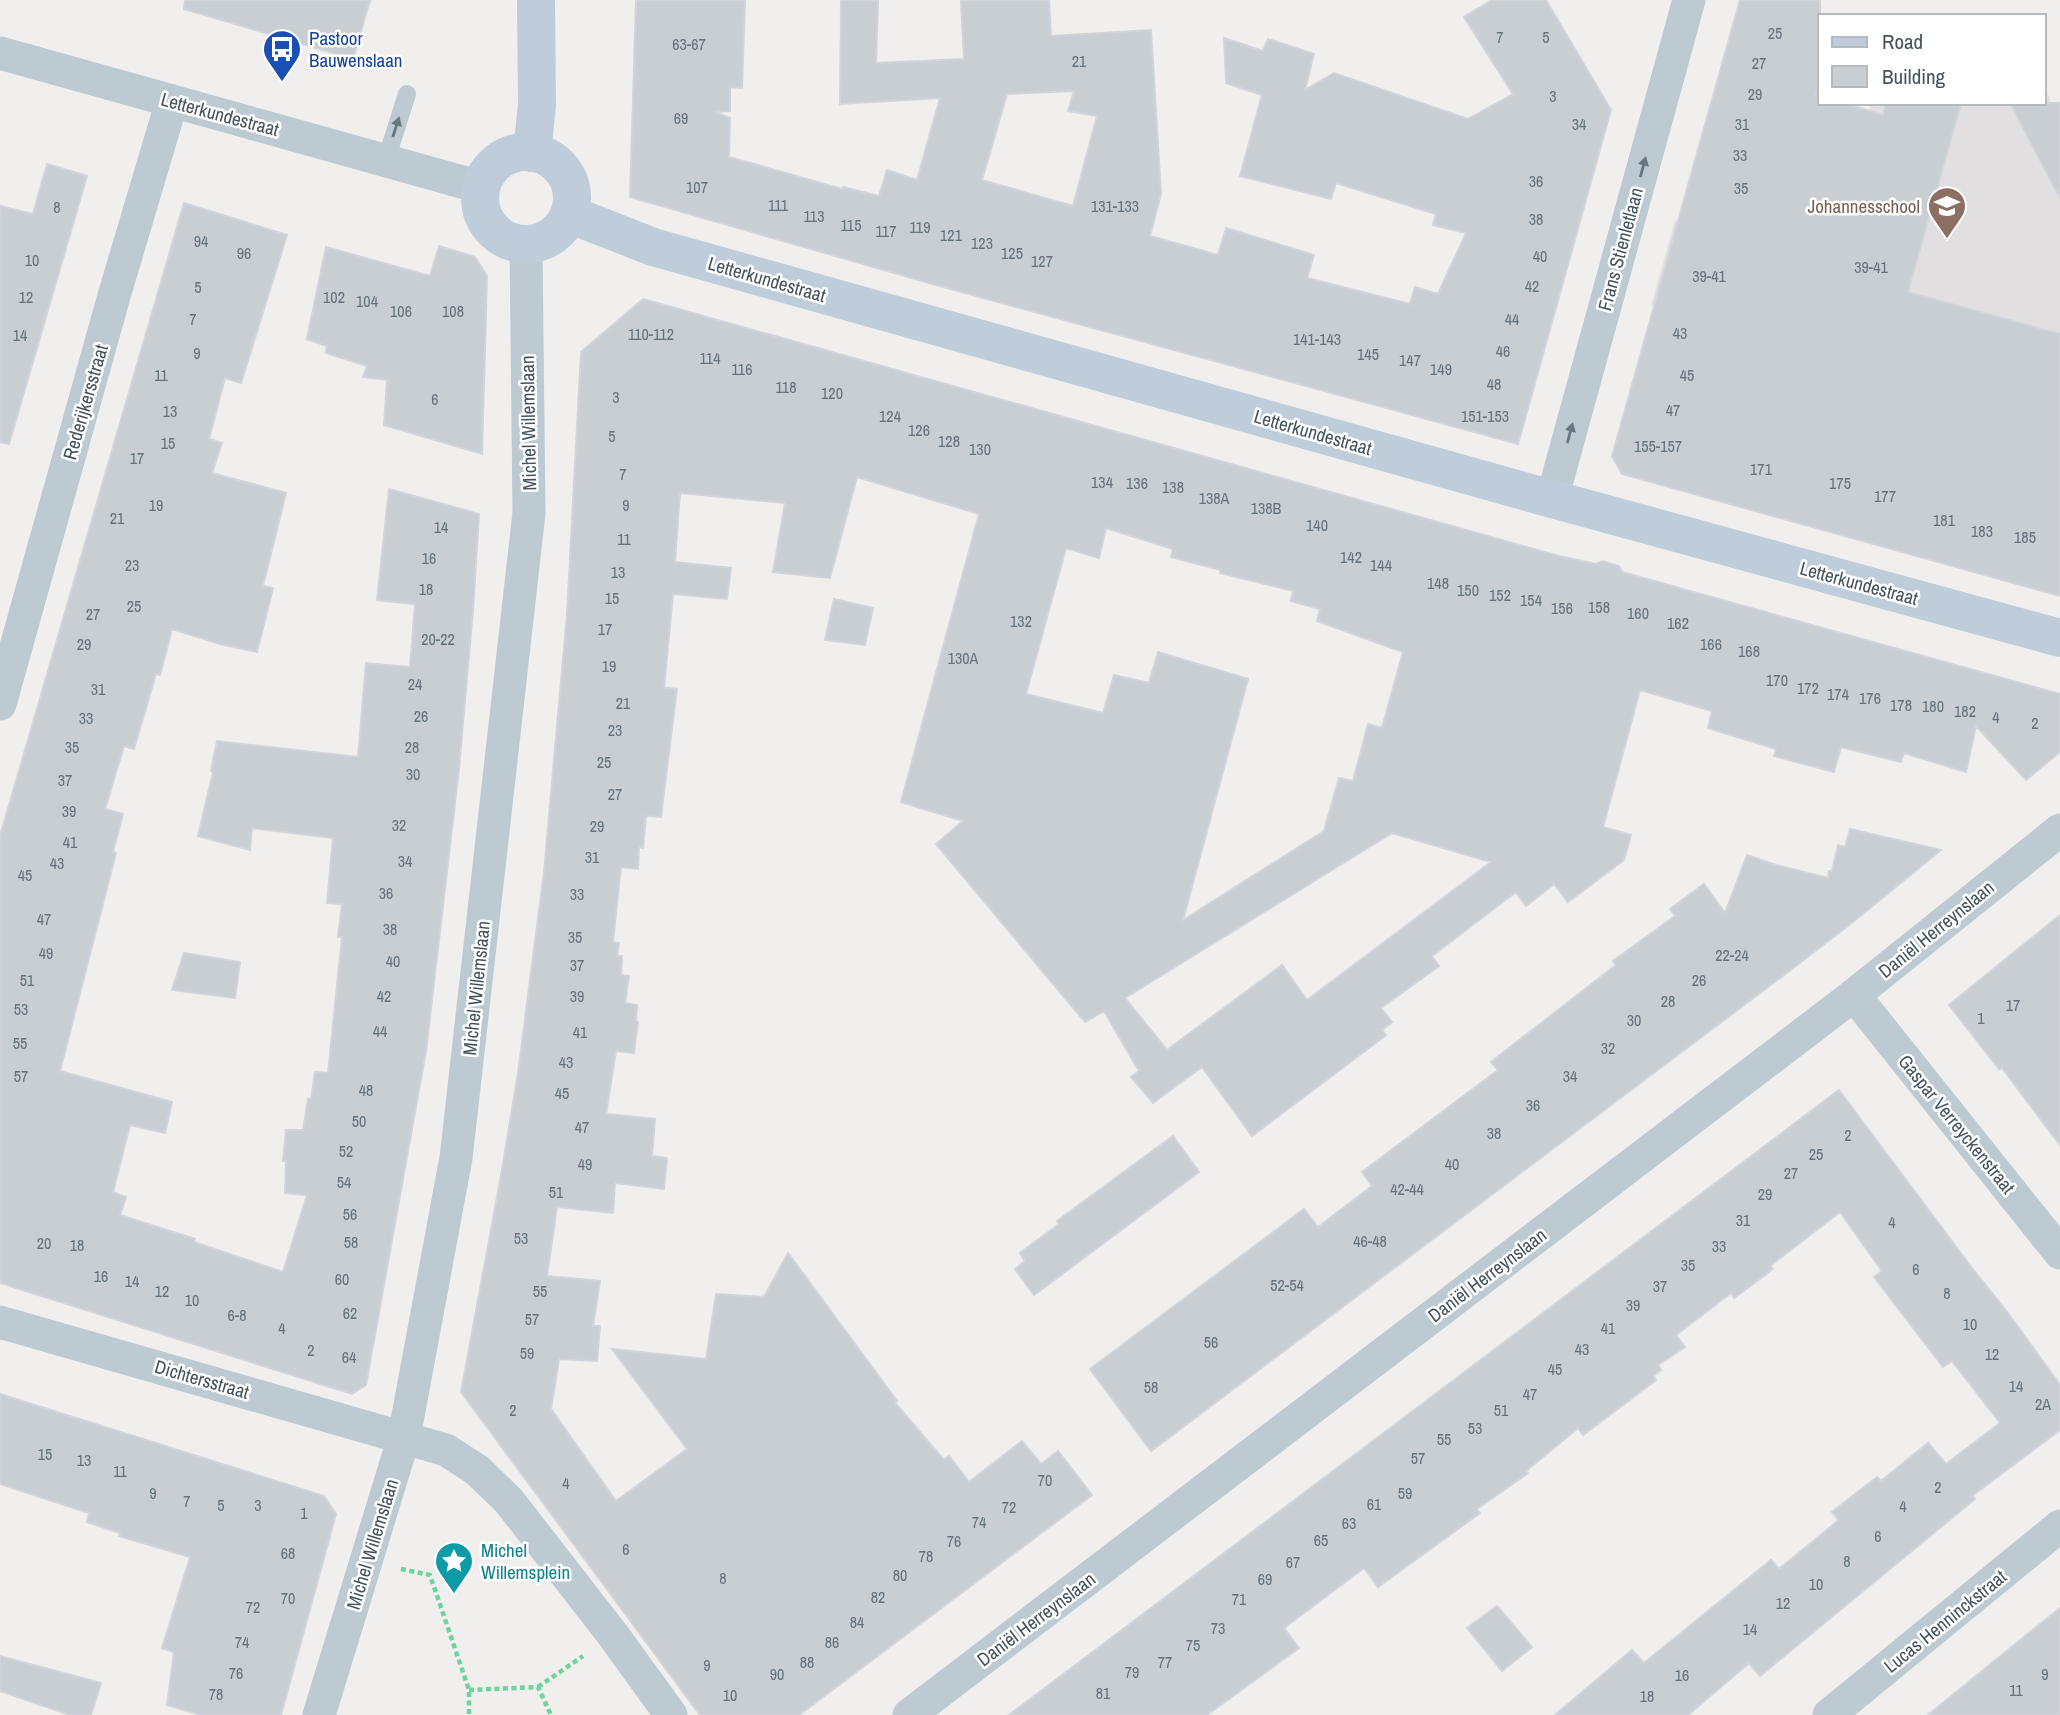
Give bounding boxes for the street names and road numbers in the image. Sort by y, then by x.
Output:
street label: Letterkundestraat [158,86,283,142]
street label: Frans Stienletlaan [1591,185,1649,313]
street label: Letterkundestraat [705,250,830,308]
street label: Rederijkersstraat [56,341,114,463]
street label: Michel Willemslaan [514,355,542,491]
street label: Letterkundestraat [1251,403,1376,461]
street label: Letterkundestraat [1797,555,1922,611]
street label: Daniël Herreynslaan [1873,874,1999,984]
street label: Michel Willemslaan [456,919,496,1057]
street label: Gaspar Verreyckenstraat [1893,1049,2022,1200]
street label: Daniël Herreynslaan [1422,1222,1552,1328]
street label: Dichtersstraat [152,1353,253,1405]
street label: Michel Willemslaan [340,1476,404,1612]
street label: Lucas Henninckstraat [1878,1563,2012,1679]
street label: Daniël Herreynslaan [971,1566,1101,1672]

